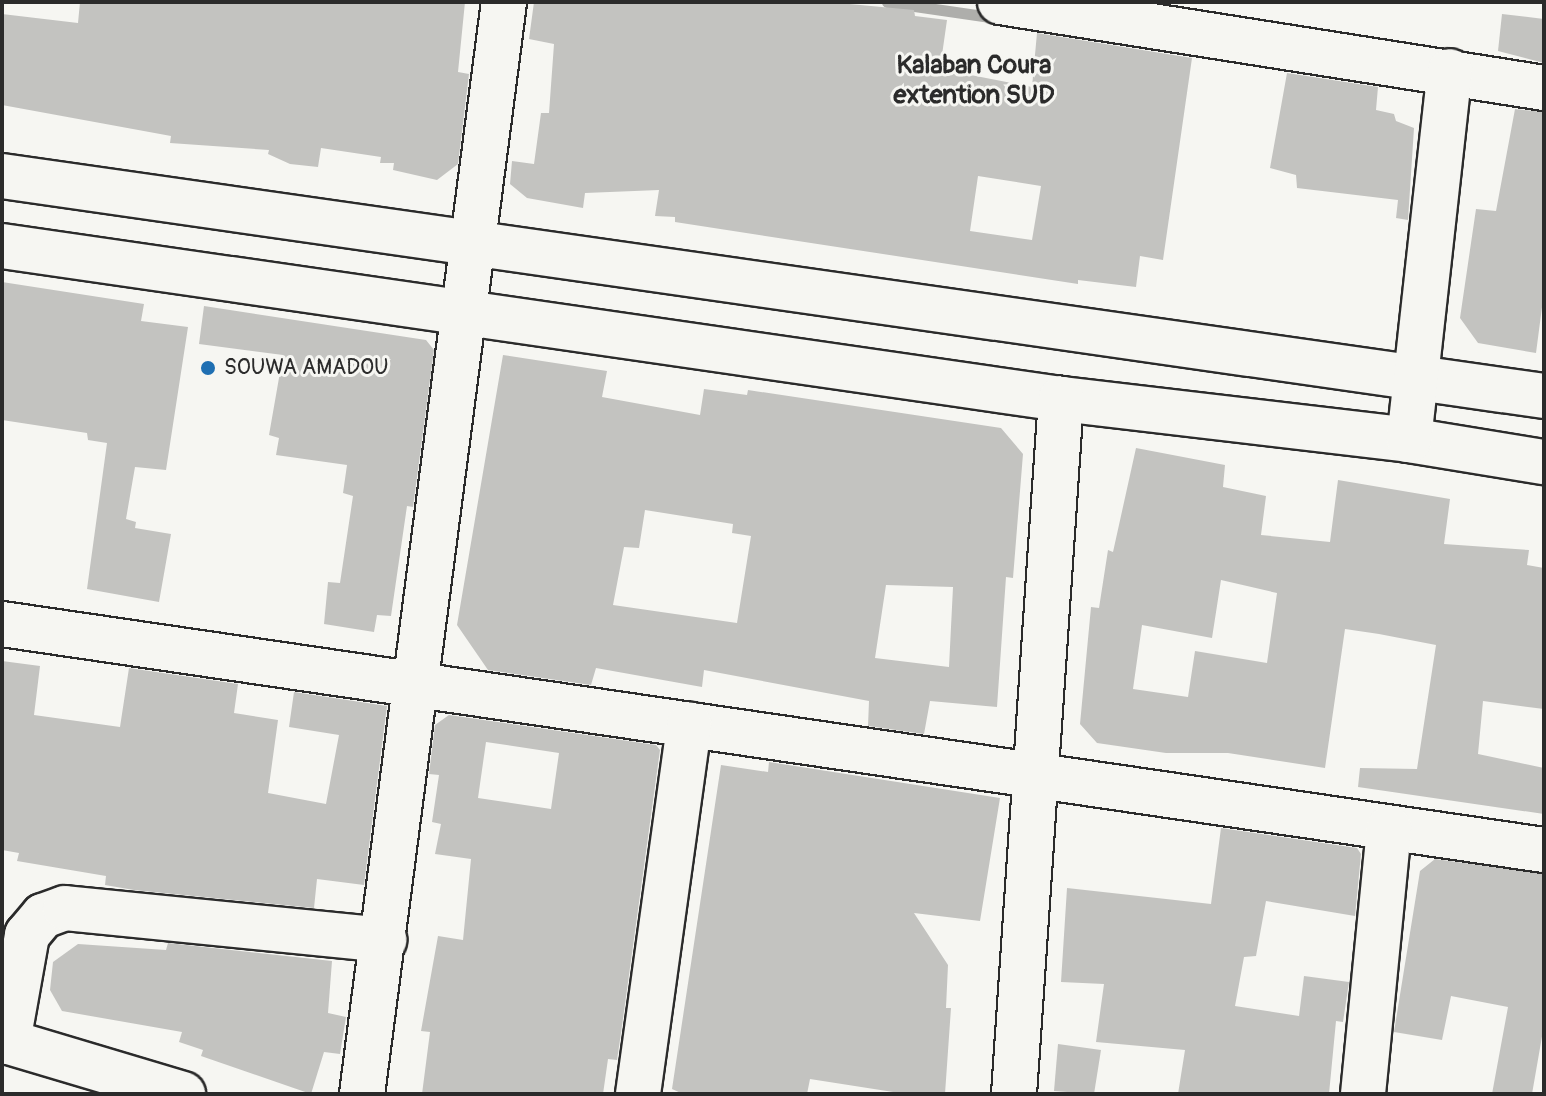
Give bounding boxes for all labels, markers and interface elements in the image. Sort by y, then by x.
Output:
district label: Kalaban Coura extention SUD [894,50,1054,112]
place label: SOUWA AMADOU [224,355,389,381]
marker: SOUWA AMADOU [199,359,217,377]

